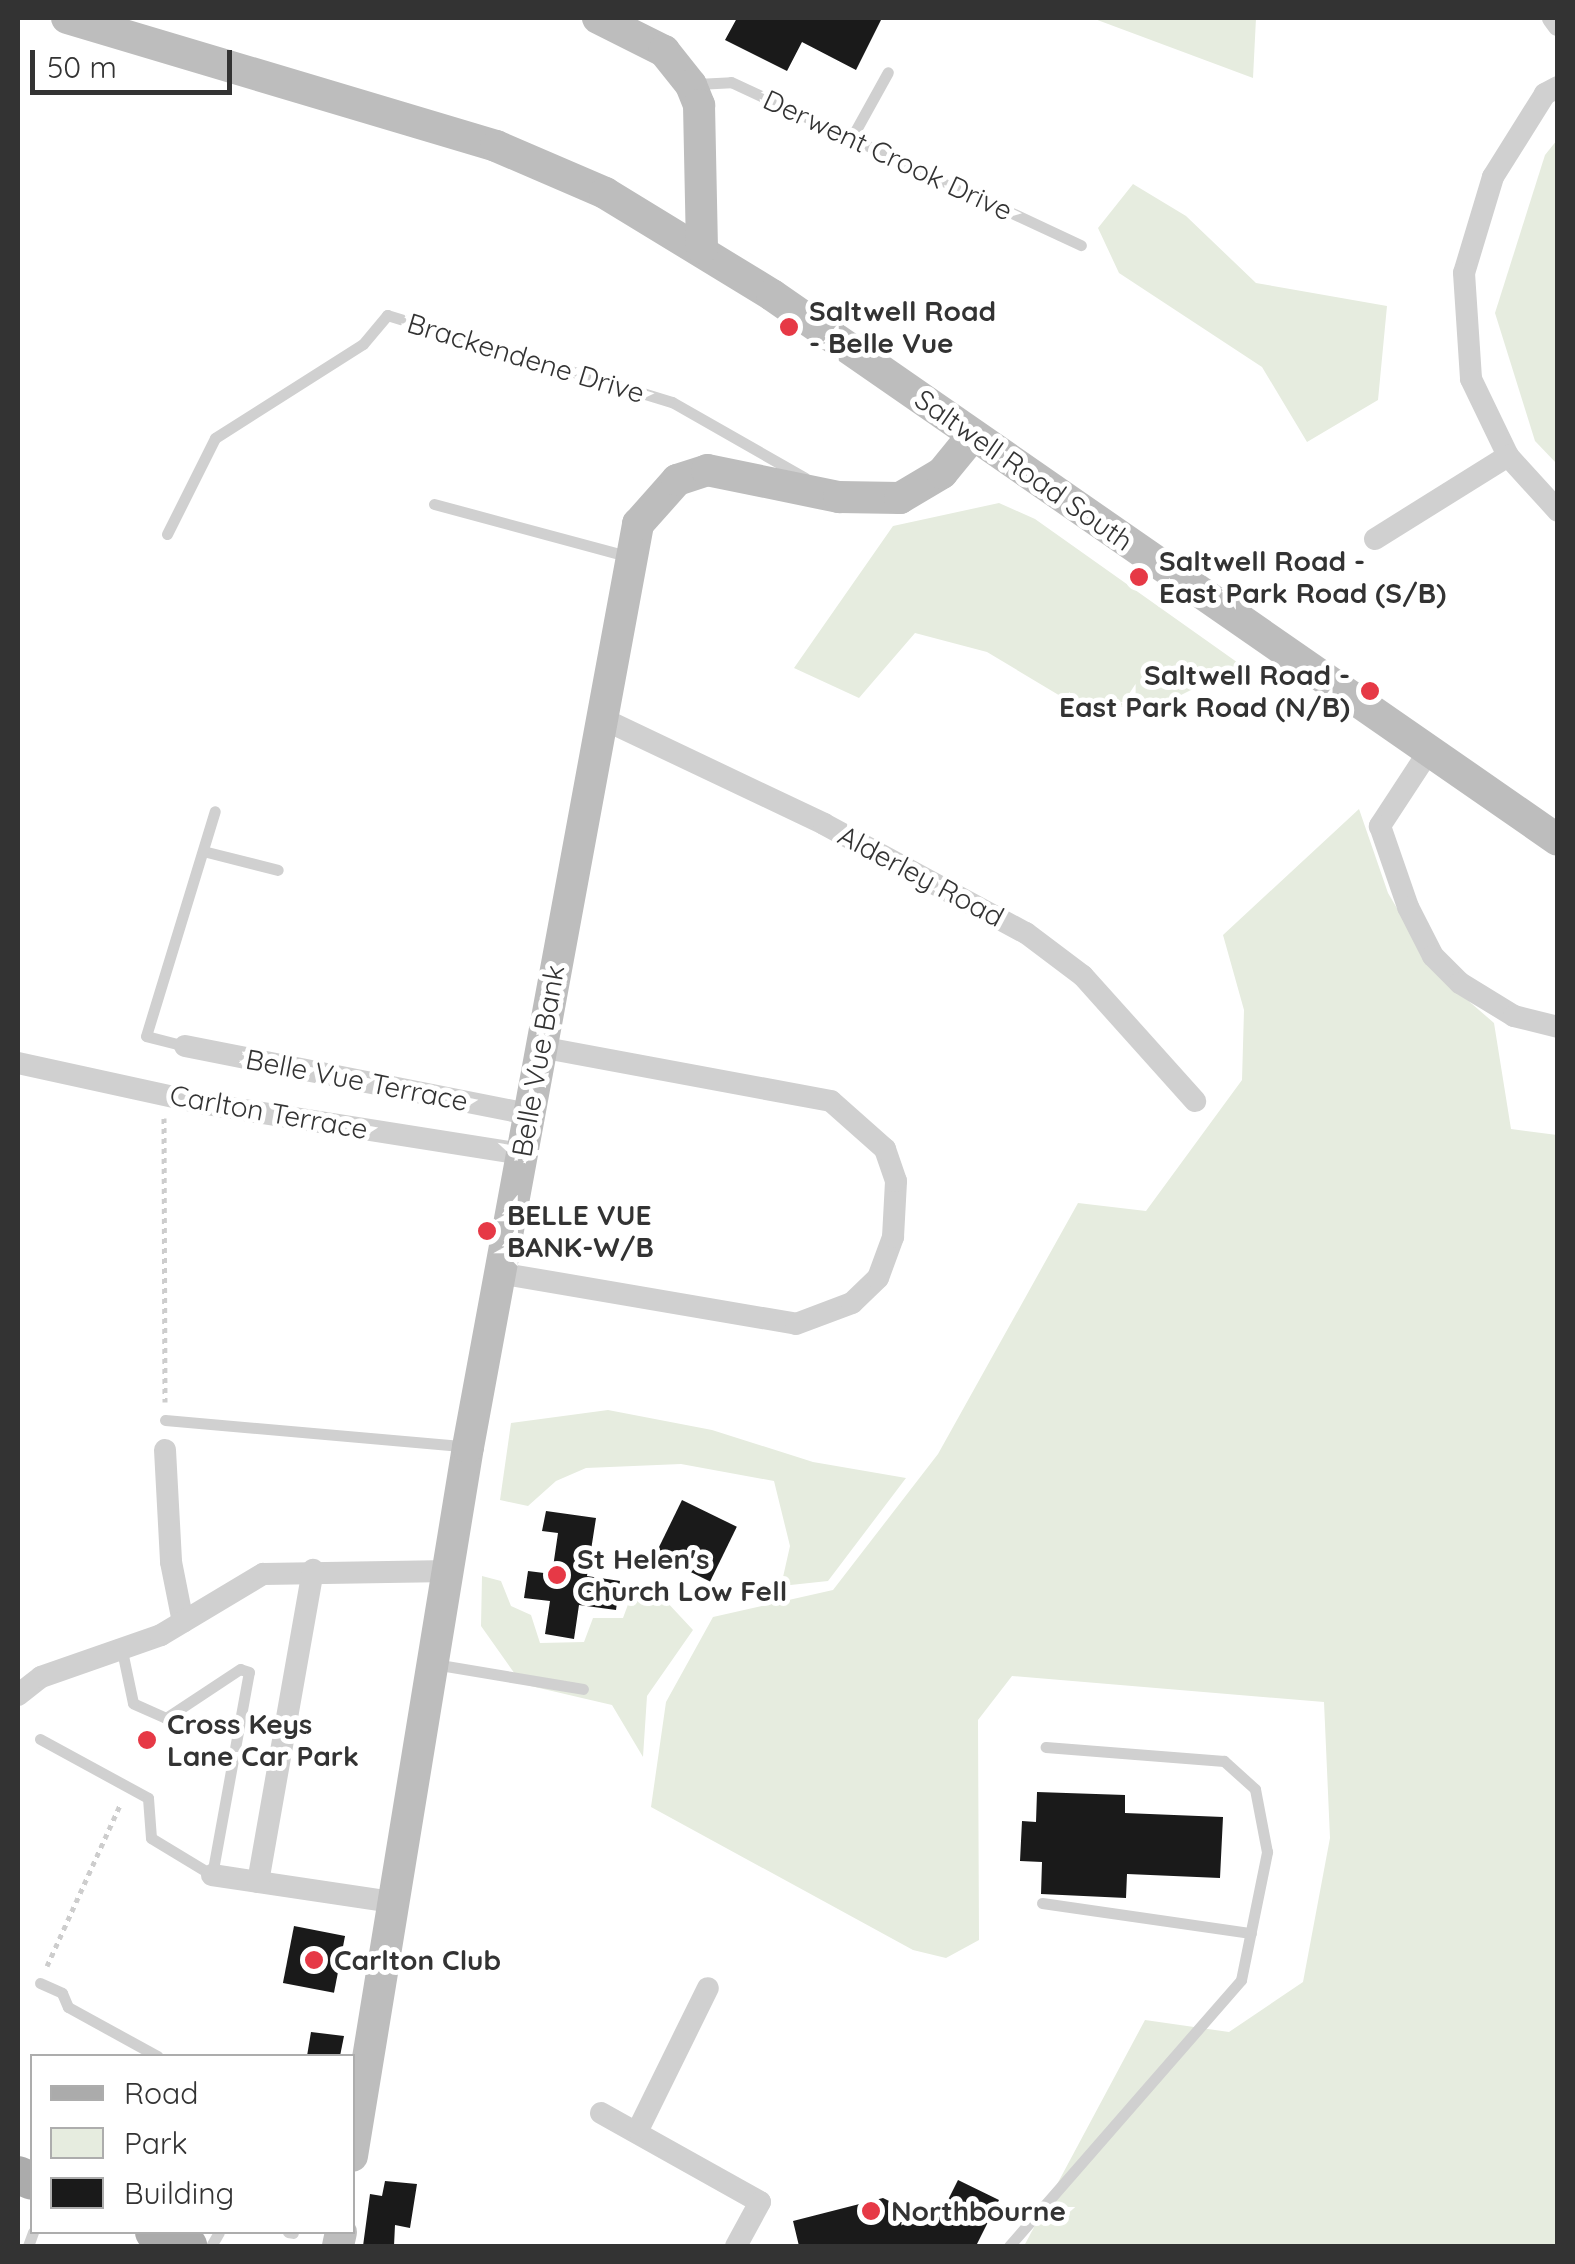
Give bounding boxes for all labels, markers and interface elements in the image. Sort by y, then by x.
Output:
scale bar [35,30,238,92]
text: 50 m [47,48,117,86]
street label: Derwent Crook Drive [758,83,1018,227]
place label: Saltwell Road - Belle Vue [809,294,996,360]
street label: Brackendene Drive [403,306,649,410]
marker: Saltwell Road - Belle Vue [778,316,800,338]
street label: Saltwell Road South [909,382,1139,558]
place label: Saltwell Road - East Park Road (S/B) [1159,544,1446,610]
marker: Saltwell Road - East Park Road (S/B) [1128,566,1150,588]
place label: Saltwell Road - East Park Road (N/B) [1059,658,1350,724]
marker: Saltwell Road - East Park Road (N/B) [1359,680,1381,702]
street label: Alderley Road [832,818,1010,934]
street label: Belle Vue Bank [505,962,571,1160]
street label: Belle Vue Terrace [243,1042,471,1118]
street label: Carlton Terrace [167,1078,371,1146]
place label: BELLE VUE BANK-W/B [507,1198,654,1264]
marker: BELLE VUE BANK-W/B [476,1220,498,1242]
place label: St Helen's Church Low Fell [577,1542,787,1608]
marker: St Helen's Church Low Fell [546,1564,568,1586]
place label: Cross Keys Lane Car Park [167,1707,359,1773]
marker: Cross Keys Lane Car Park [136,1729,158,1751]
place label: Carlton Club [334,1943,501,1977]
marker: Carlton Club [303,1949,325,1971]
legend [30,2054,355,2234]
text: Road [124,2074,198,2112]
text: Park [124,2124,188,2162]
text: Building [124,2174,234,2212]
place label: Northbourne [891,2194,1066,2228]
marker: Northbourne [860,2200,882,2222]

